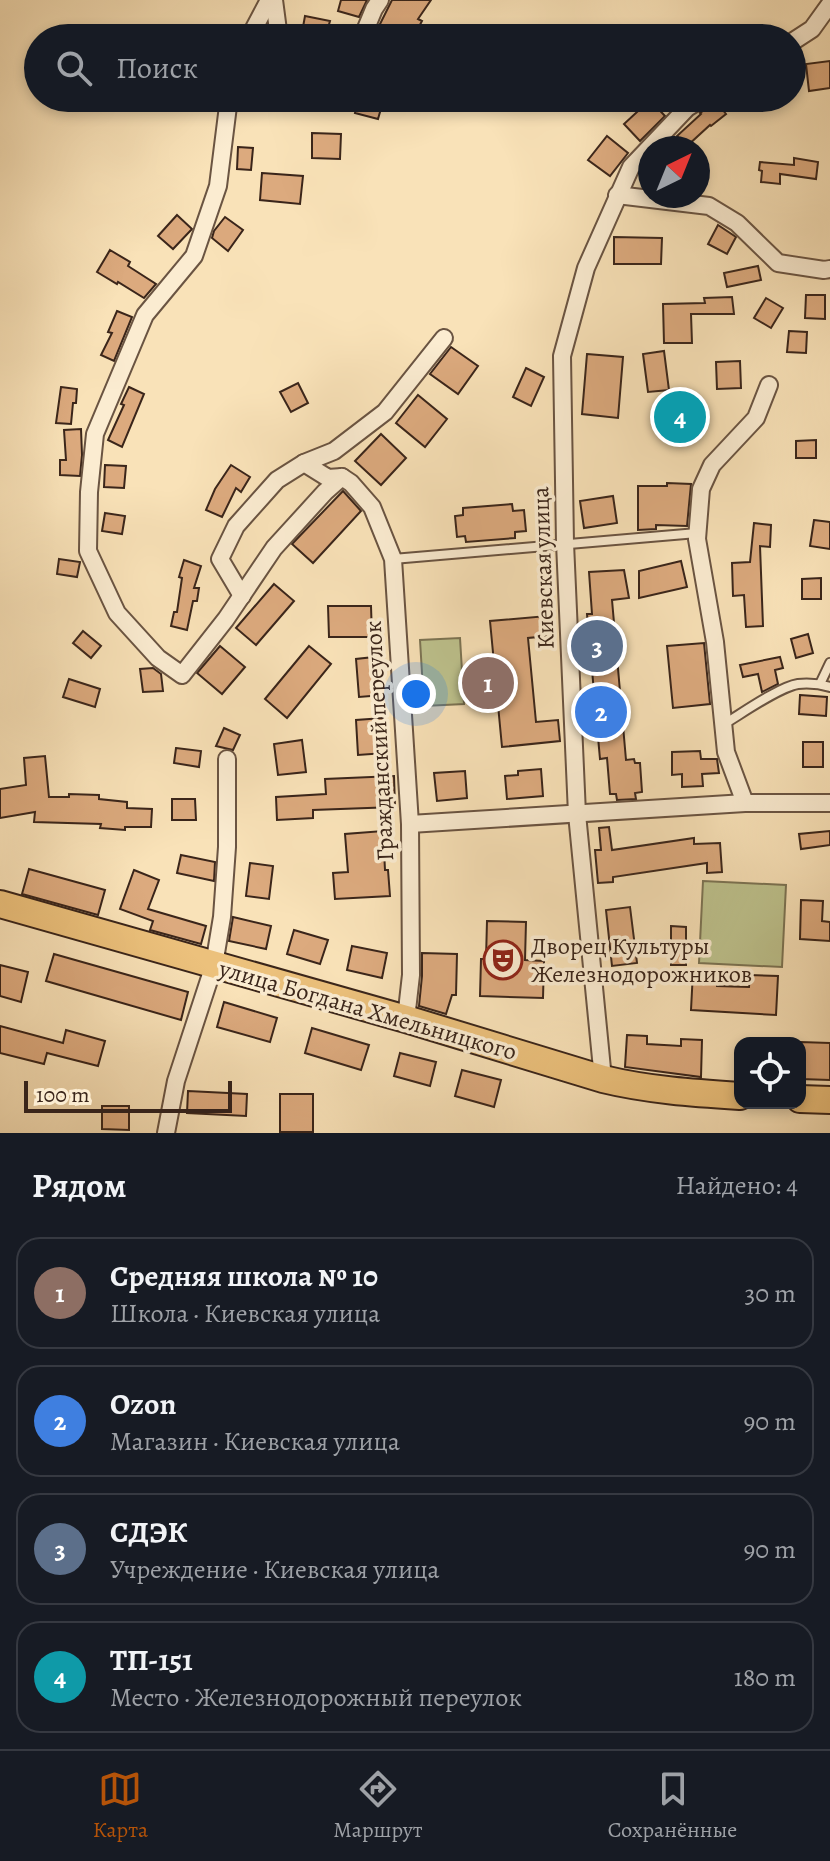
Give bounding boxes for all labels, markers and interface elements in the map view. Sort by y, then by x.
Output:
search box [24,24,806,112]
icon: search [52,46,96,90]
text: Поиск [116,48,198,88]
north arrow [638,136,710,208]
pin: 4 [654,387,706,447]
street label: Киевская улица [524,486,562,650]
pin: 3 [571,616,623,676]
street label: Гражданский переулок [357,620,401,862]
pin: 1 [462,653,514,713]
your location [396,674,436,714]
pin: 2 [575,682,627,742]
place label: Дворец Культуры Железнодорожников [531,930,752,990]
theatre icon: Дворец Культуры Железнодорожников [482,939,524,981]
street label: улица Богдана Хмельницкого [215,952,520,1068]
map controls [734,1037,806,1109]
button: locate [734,1037,806,1109]
scale bar [24,1077,232,1113]
text: 100 m [36,1080,90,1110]
text: Рядом [32,1162,126,1209]
text: Найдено: 4 [676,1168,798,1203]
text: Средняя школа № 10 [110,1256,378,1296]
text: 1 [55,1276,65,1311]
text: 30 m [745,1276,796,1311]
text: Школа · Киевская улица [110,1296,380,1331]
text: Ozon [110,1384,176,1424]
text: 2 [54,1404,66,1439]
text: 90 m [744,1404,796,1439]
text: Магазин · Киевская улица [110,1424,400,1459]
text: СДЭК [110,1512,188,1552]
text: 3 [54,1532,66,1567]
text: 90 m [744,1532,796,1567]
text: Учреждение · Киевская улица [110,1552,440,1587]
text: ТП-151 [110,1640,193,1680]
text: 4 [54,1660,66,1695]
text: 180 m [734,1660,796,1695]
text: Место · Железнодорожный переулок [110,1680,522,1715]
tab: Карта [93,1767,148,1845]
tab: Маршрут [333,1767,422,1845]
tab: Сохранённые [608,1767,737,1845]

